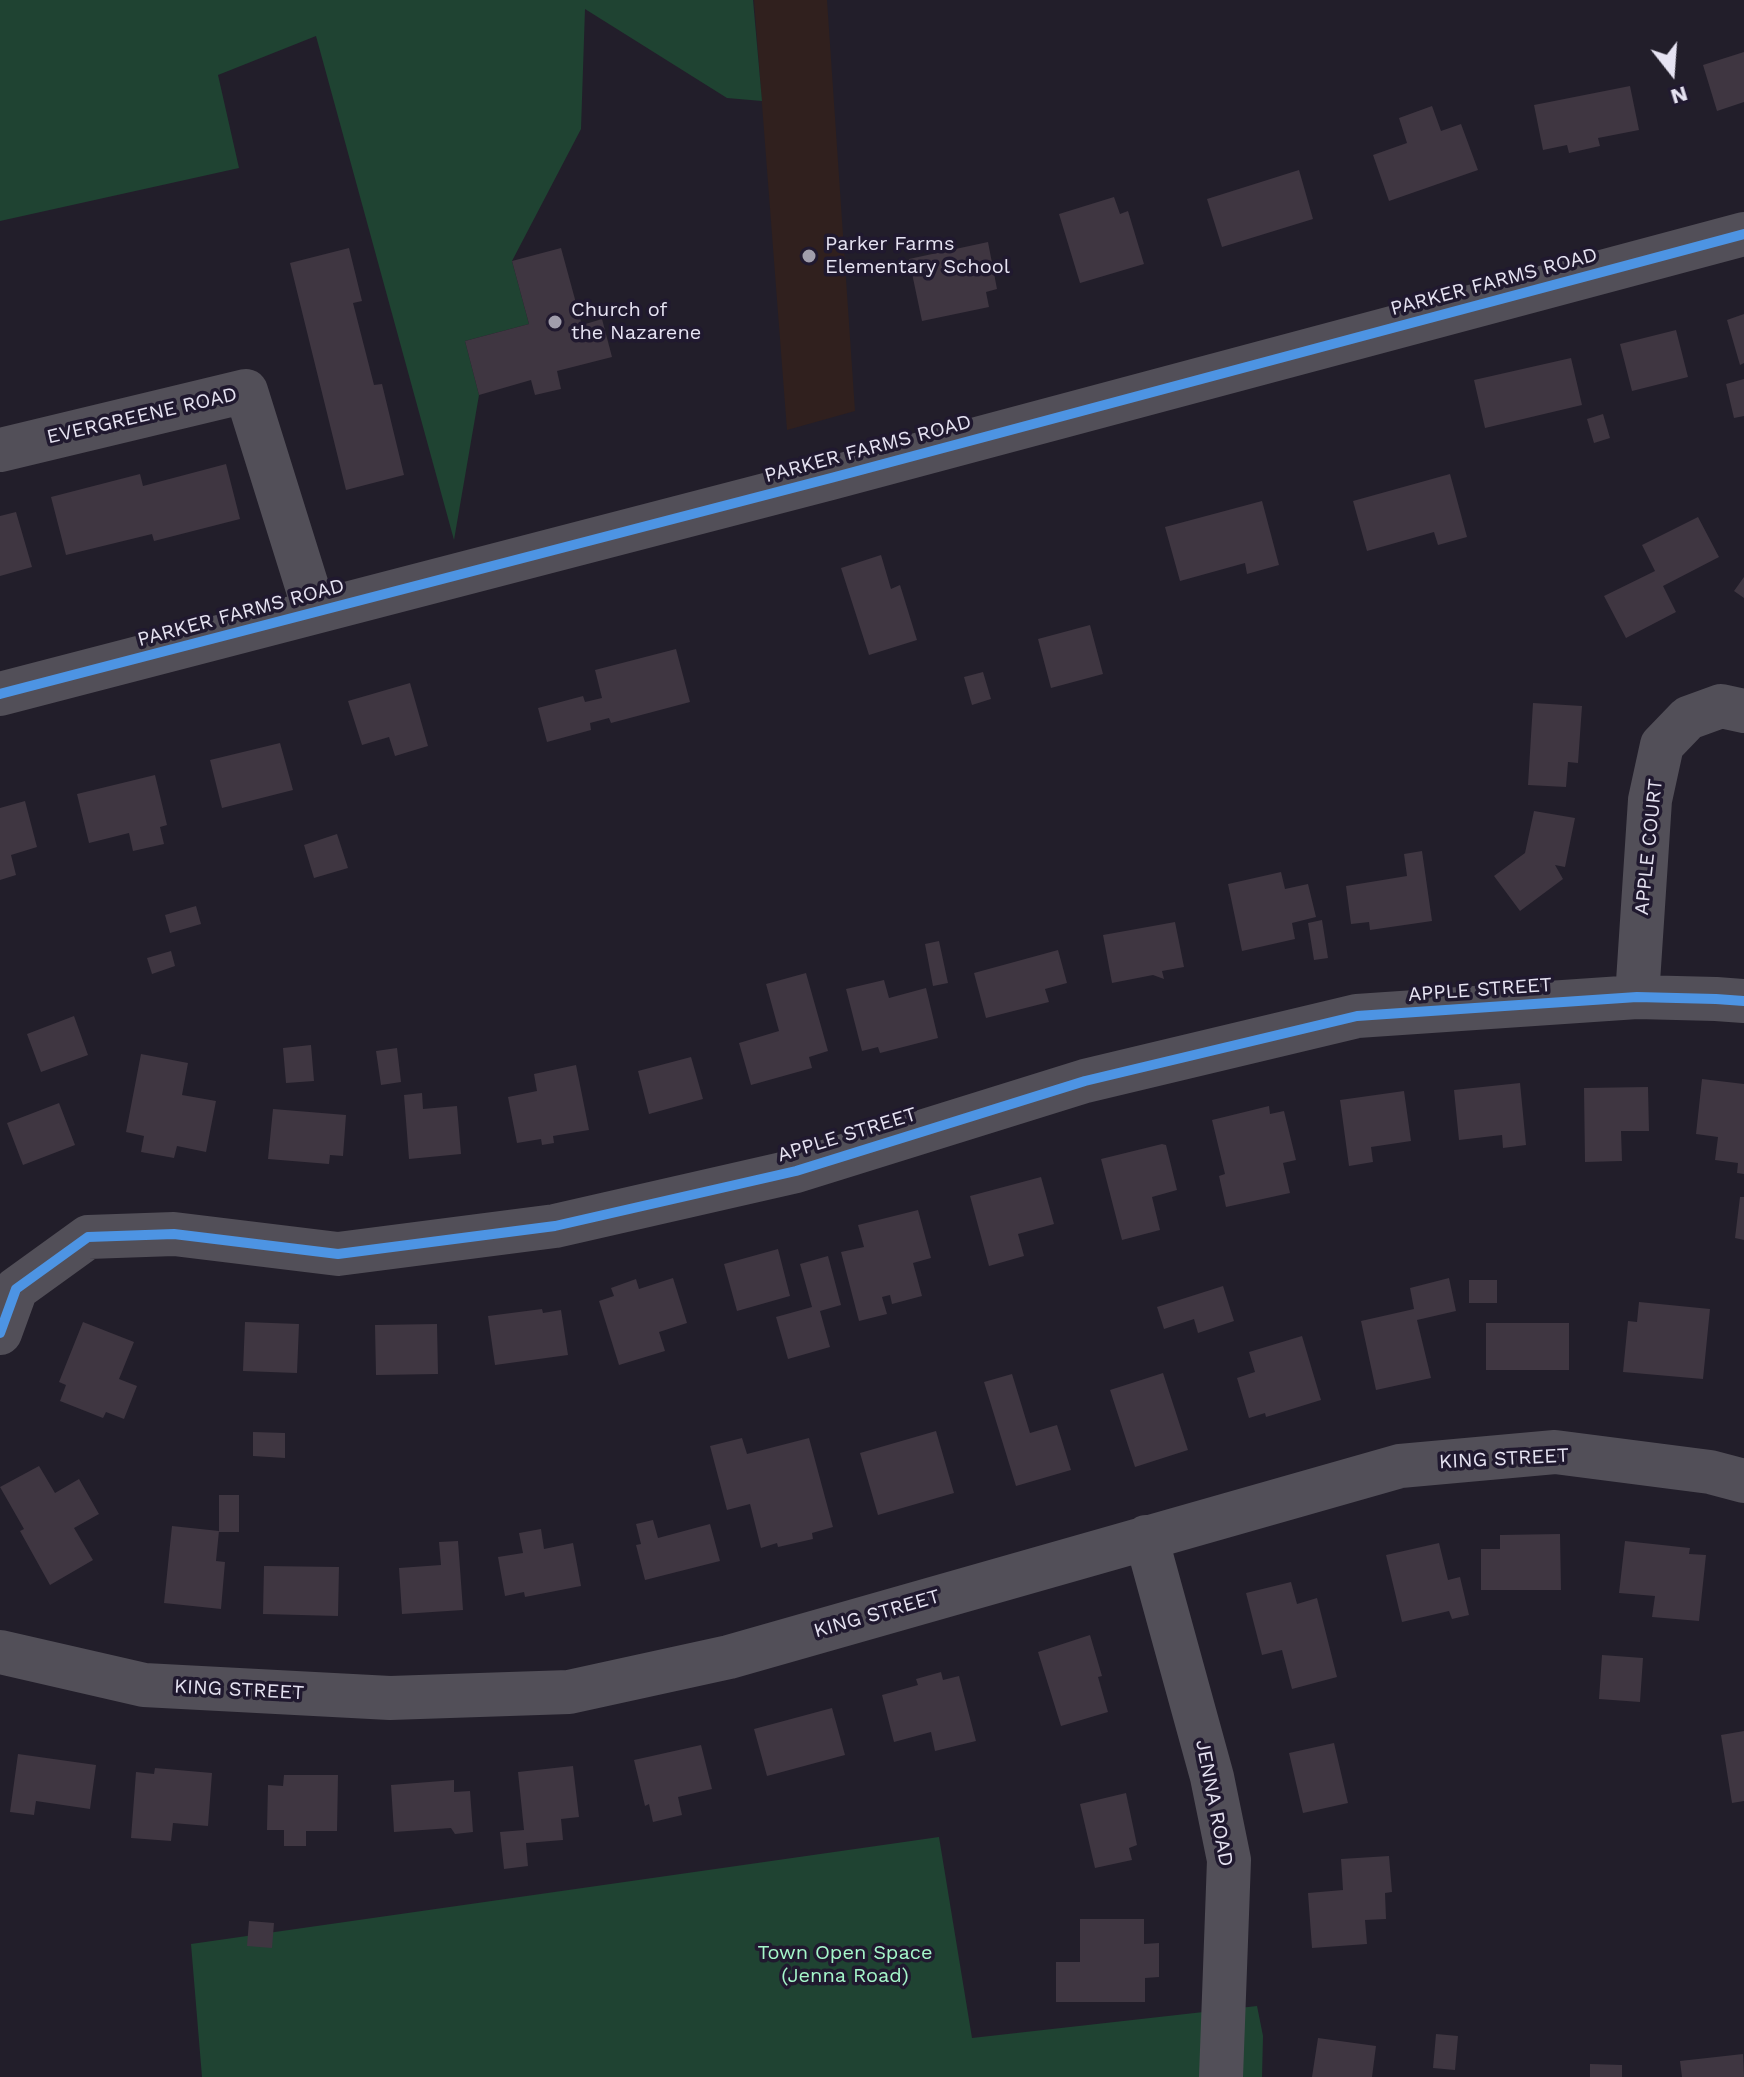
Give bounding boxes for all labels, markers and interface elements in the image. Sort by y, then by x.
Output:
north arrow [1632,32,1712,112]
text: N [1668,81,1691,110]
place label: Parker Farms Elementary School [825,232,1010,279]
street label: PARKER FARMS ROAD [1388,243,1600,321]
marker: Parker Farms Elementary School [800,247,818,265]
place label: Church of the Nazarene [571,298,701,345]
marker: Church of the Nazarene [546,313,564,331]
street label: EVERGREENE ROAD [45,382,239,450]
street label: PARKER FARMS ROAD [762,410,974,488]
street label: PARKER FARMS ROAD [135,574,347,652]
street label: APPLE COURT [1630,778,1668,916]
street label: APPLE STREET [1407,973,1553,1007]
street label: APPLE STREET [774,1102,920,1168]
street label: KING STREET [1438,1444,1570,1474]
street label: KING STREET [811,1585,943,1643]
street label: KING STREET [173,1675,305,1705]
street label: JENNA ROAD [1190,1738,1238,1868]
park label: Town Open Space (Jenna Road) [758,1941,932,1988]

